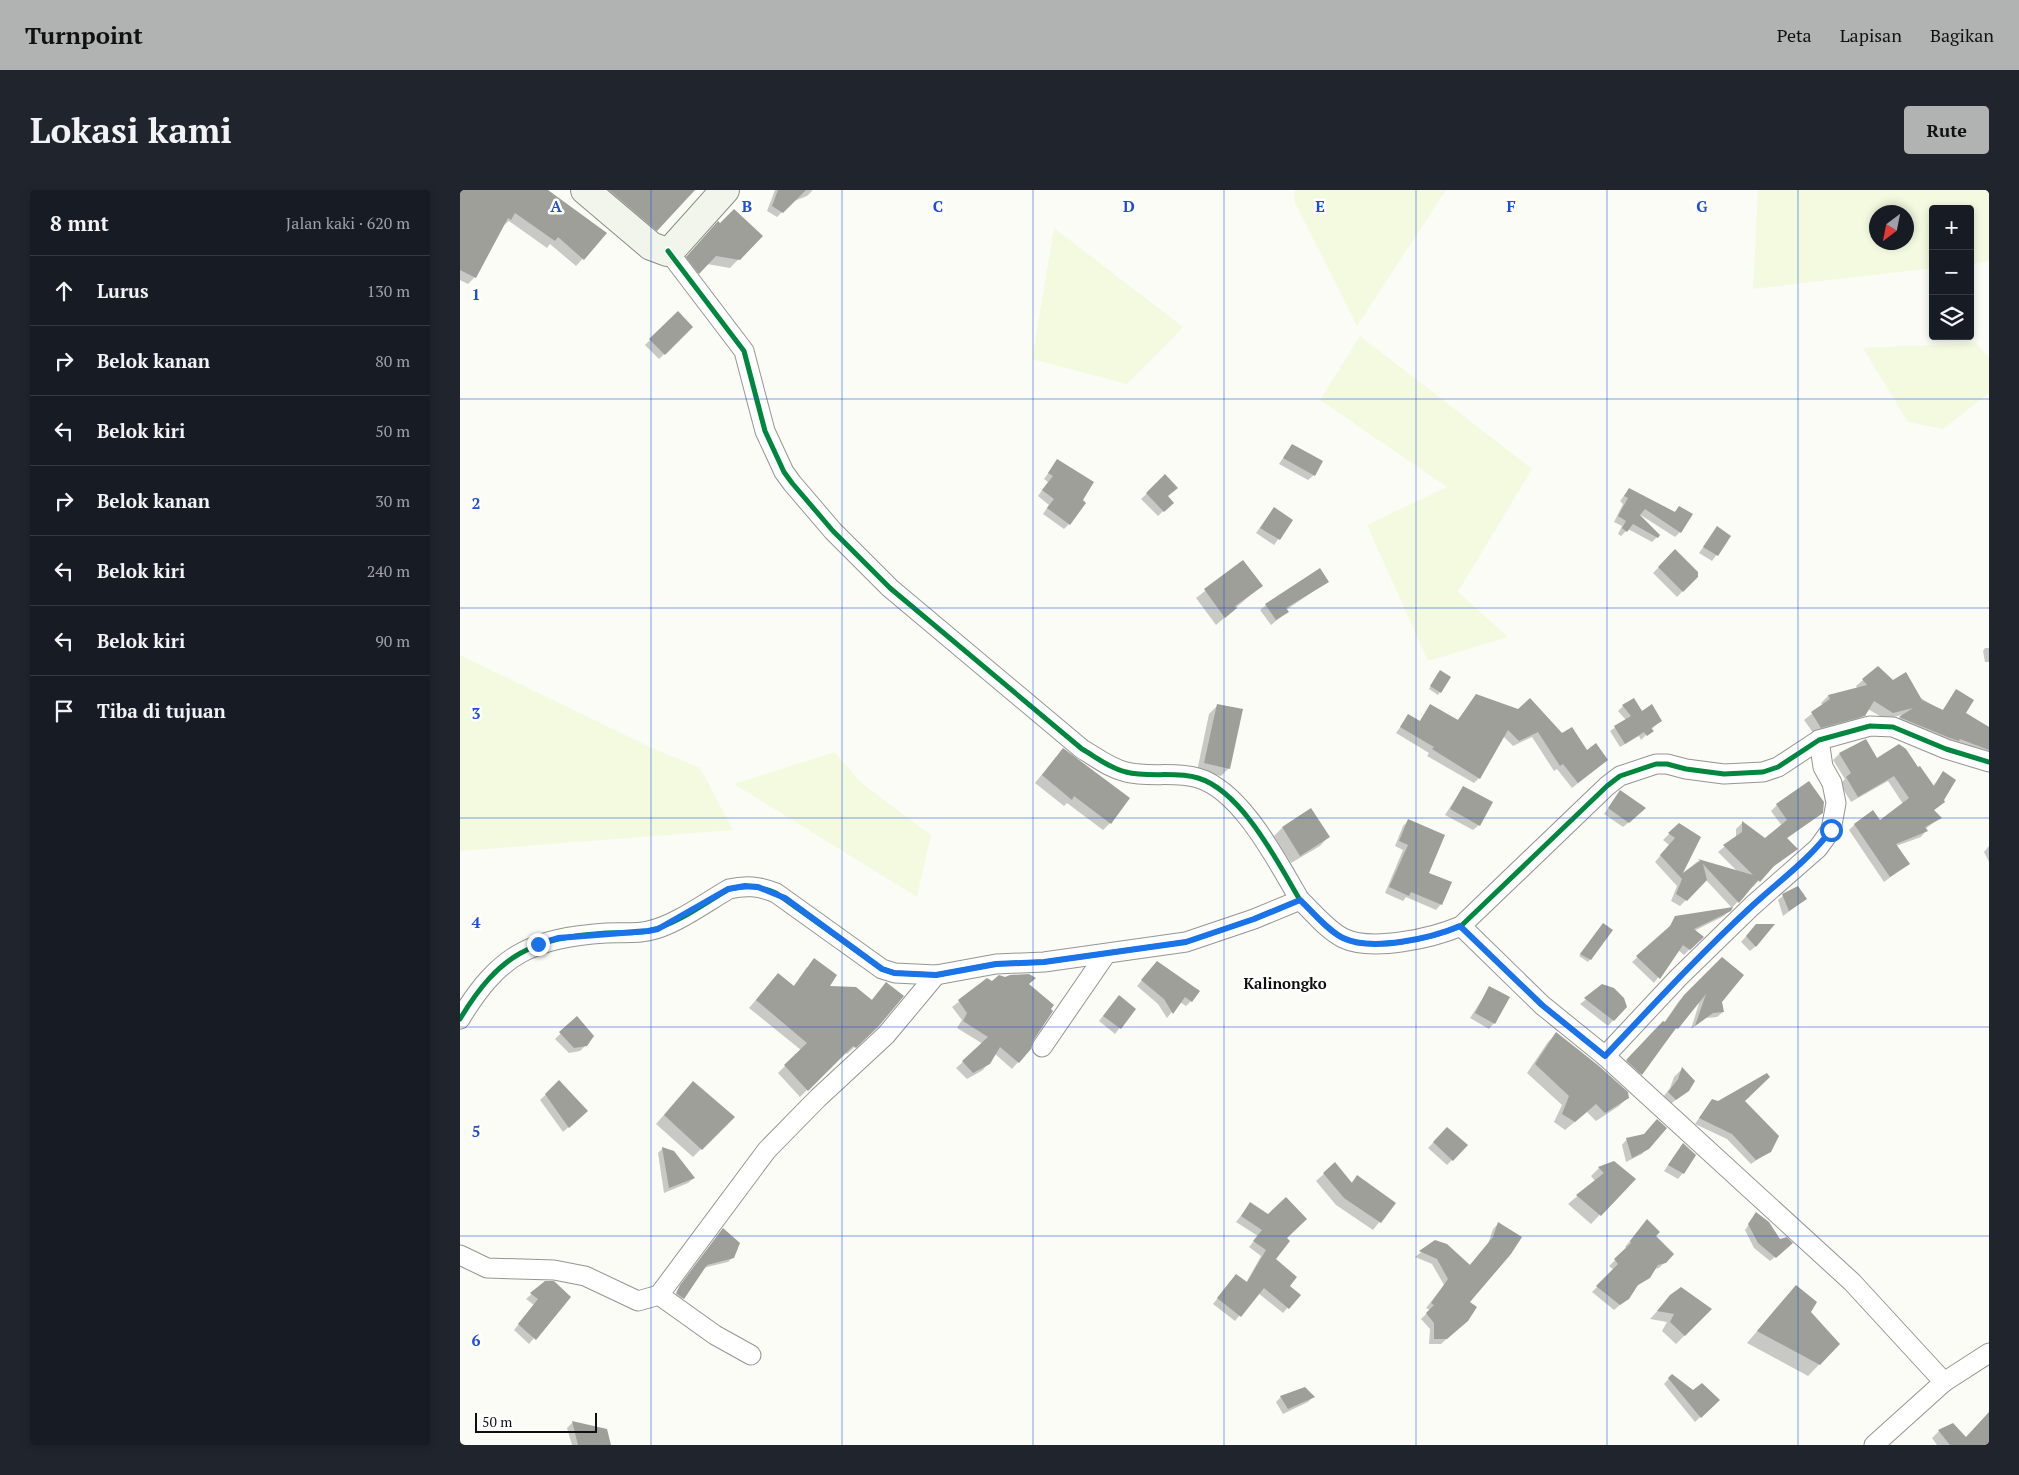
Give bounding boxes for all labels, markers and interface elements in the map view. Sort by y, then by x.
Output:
text: Turnpoint [25,19,143,51]
text: Peta [1777,23,1812,47]
text: Lapisan [1840,23,1902,47]
text: Bagikan [1930,23,1994,47]
button: Rute [1904,106,1989,154]
text: Lokasi kami [30,107,232,153]
text: A [550,195,562,217]
text: B [742,195,752,217]
text: C [933,195,943,217]
text: D [1123,195,1135,217]
text: E [1315,195,1325,217]
text: F [1506,195,1516,217]
text: G [1696,195,1708,217]
north arrow [1869,205,1914,250]
map controls [1929,205,1974,340]
button: + [1929,205,1974,250]
text: 8 mnt [50,209,109,237]
text: Jalan kaki · 620 m [286,212,410,234]
button: − [1929,250,1974,295]
icon: ahead [50,277,78,305]
text: Lurus [97,278,149,303]
text: 130 m [367,280,410,302]
text: 1 [471,283,481,305]
button: layers [1929,295,1974,340]
icon: right [50,347,78,375]
text: Belok kanan [97,348,210,373]
text: 80 m [375,350,410,372]
icon: left [50,417,78,445]
text: Belok kiri [97,418,185,443]
text: 50 m [375,420,410,442]
icon: right [50,487,78,515]
text: Belok kanan [97,488,210,513]
text: 30 m [375,490,410,512]
text: 2 [471,492,481,514]
icon: left [50,557,78,585]
text: Belok kiri [97,558,185,583]
text: 240 m [367,560,410,582]
icon: left [50,627,78,655]
text: Belok kiri [97,628,185,653]
text: 90 m [375,630,410,652]
icon: arrive [50,697,78,725]
text: Tiba di tujuan [97,698,226,723]
text: 3 [471,702,481,724]
route start [1820,819,1843,842]
text: 4 [471,911,481,933]
route end [527,933,550,956]
district label: Kalinongko [1243,973,1327,993]
text: 5 [471,1120,481,1142]
text: 6 [471,1329,481,1351]
scale bar [475,1410,598,1433]
text: 50 m [482,1412,512,1431]

